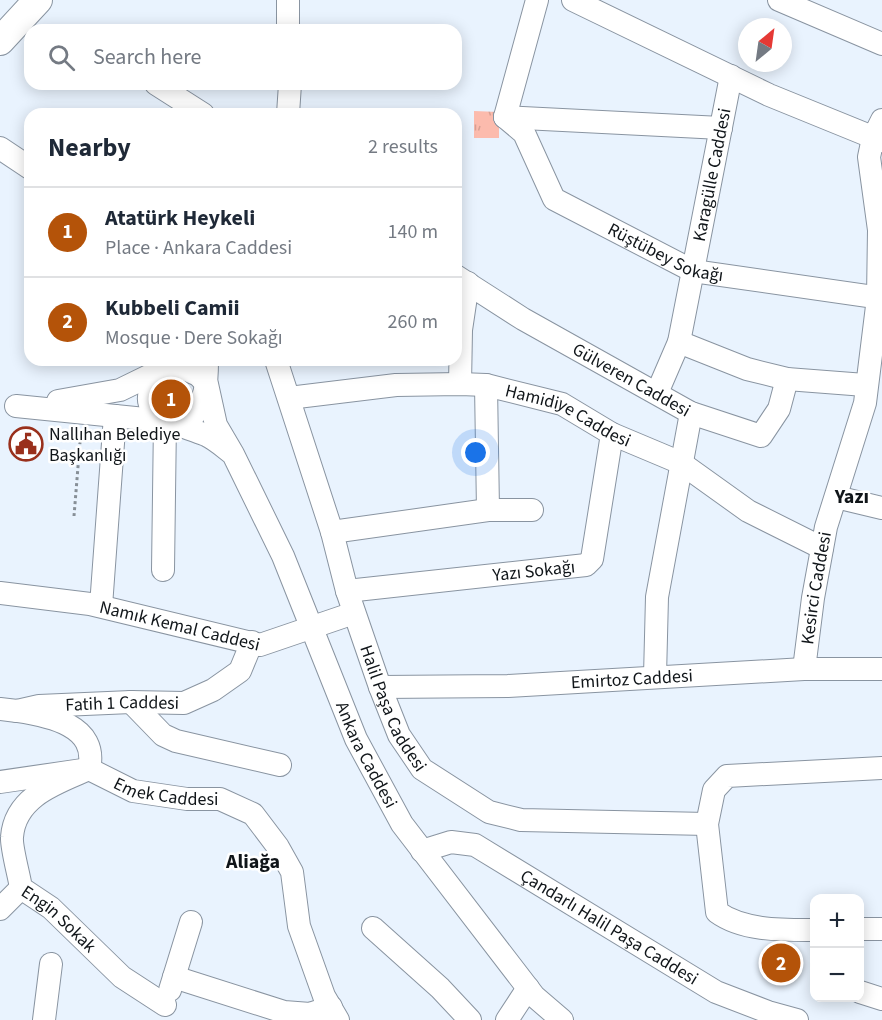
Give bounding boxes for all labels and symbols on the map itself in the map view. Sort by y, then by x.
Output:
north arrow [738,18,792,72]
street label: Karagülle Caddesi [687,106,737,244]
street label: Rüştübey Sokağı [603,217,725,288]
street label: Gülveren Caddesi [568,337,695,423]
pin: 1 [152,376,190,422]
street label: Hamidiye Caddesi [503,378,635,454]
place label: Nallıhan Belediye Başkanlığı [49,422,180,468]
public building icon: Nallıhan Belediye Başkanlığı [8,426,44,462]
your location [461,438,490,467]
district label: Yazı [834,483,869,511]
street label: Kesirci Caddesi [795,530,838,646]
street label: Yazı Sokağı [490,554,577,588]
street label: Namık Kemal Caddesi [97,595,262,658]
street label: Halil Paşa Caddesi [353,642,432,777]
street label: Emirtoz Caddesi [570,663,694,695]
street label: Fatih 1 Caddesi [65,690,179,718]
street label: Ankara Caddesi [329,698,403,813]
street label: Emek Caddesi [109,771,218,812]
district label: Aliağa [225,848,280,876]
street label: Çandarlı Halil Paşa Caddesi [515,864,703,991]
street label: Engin Sokak [16,880,102,959]
pin: 2 [762,940,800,986]

